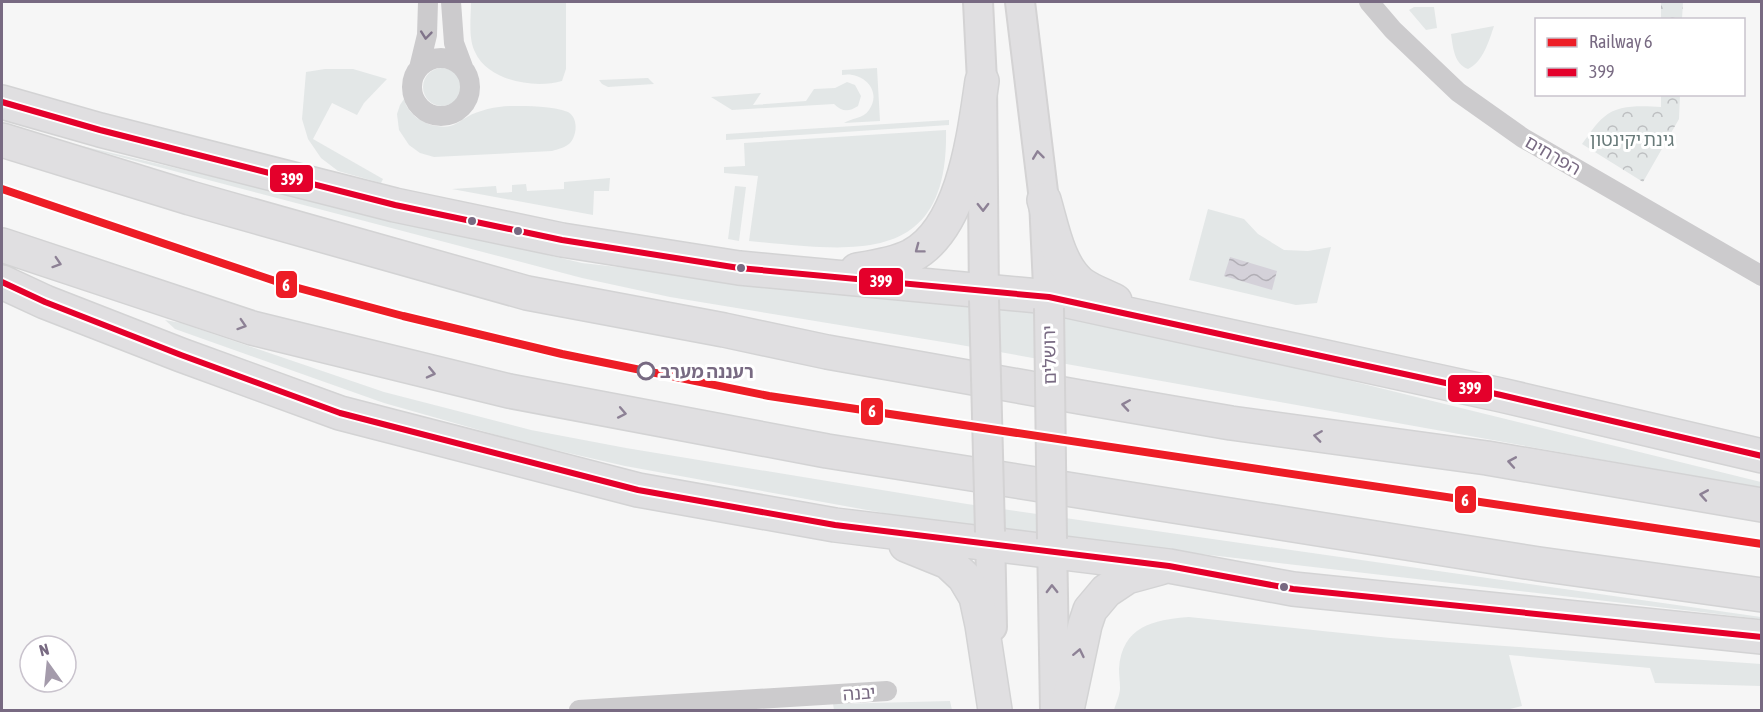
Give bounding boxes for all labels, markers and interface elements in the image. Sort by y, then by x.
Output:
legend [1535,18,1745,96]
one-way arrow [420,31,433,40]
text: Railway 6 [1589,31,1652,52]
text: 399 [1589,61,1614,82]
park label: גינת יקינטון [1590,129,1674,150]
street label: הפרחים [1522,131,1584,179]
one-way arrow [1033,150,1045,159]
line badge: 399 [269,164,314,193]
text: 399 [281,170,304,188]
one-way arrow [977,202,989,211]
unlabelled marker [466,215,478,227]
unlabelled marker [512,225,524,237]
one-way arrow [914,242,925,253]
one-way arrow [51,256,62,268]
unlabelled marker [735,262,747,274]
line badge: 399 [858,267,904,296]
line badge: 6 [275,270,298,299]
text: 399 [870,272,893,290]
text: 6 [282,276,290,294]
one-way arrow [236,317,247,330]
street label: ירושלים [1038,325,1060,385]
place label: רעננה מערב [660,361,754,382]
marker: רעננה מערב [637,362,655,380]
one-way arrow [426,365,436,378]
line badge: 399 [1447,374,1493,403]
text: 399 [1459,379,1482,397]
line badge: 6 [860,397,884,426]
one-way arrow [1121,399,1131,412]
text: 6 [868,402,876,420]
one-way arrow [616,406,626,419]
one-way arrow [1314,430,1323,442]
one-way arrow [1507,457,1516,469]
line badge: 6 [1454,485,1477,514]
one-way arrow [1699,489,1709,502]
text: 6 [1461,491,1469,509]
unlabelled marker [1278,581,1290,593]
one-way arrow [1046,585,1059,594]
north arrow [18,634,78,694]
text: N [37,640,51,659]
one-way arrow [1072,649,1085,659]
street label: יבנה [842,681,876,705]

